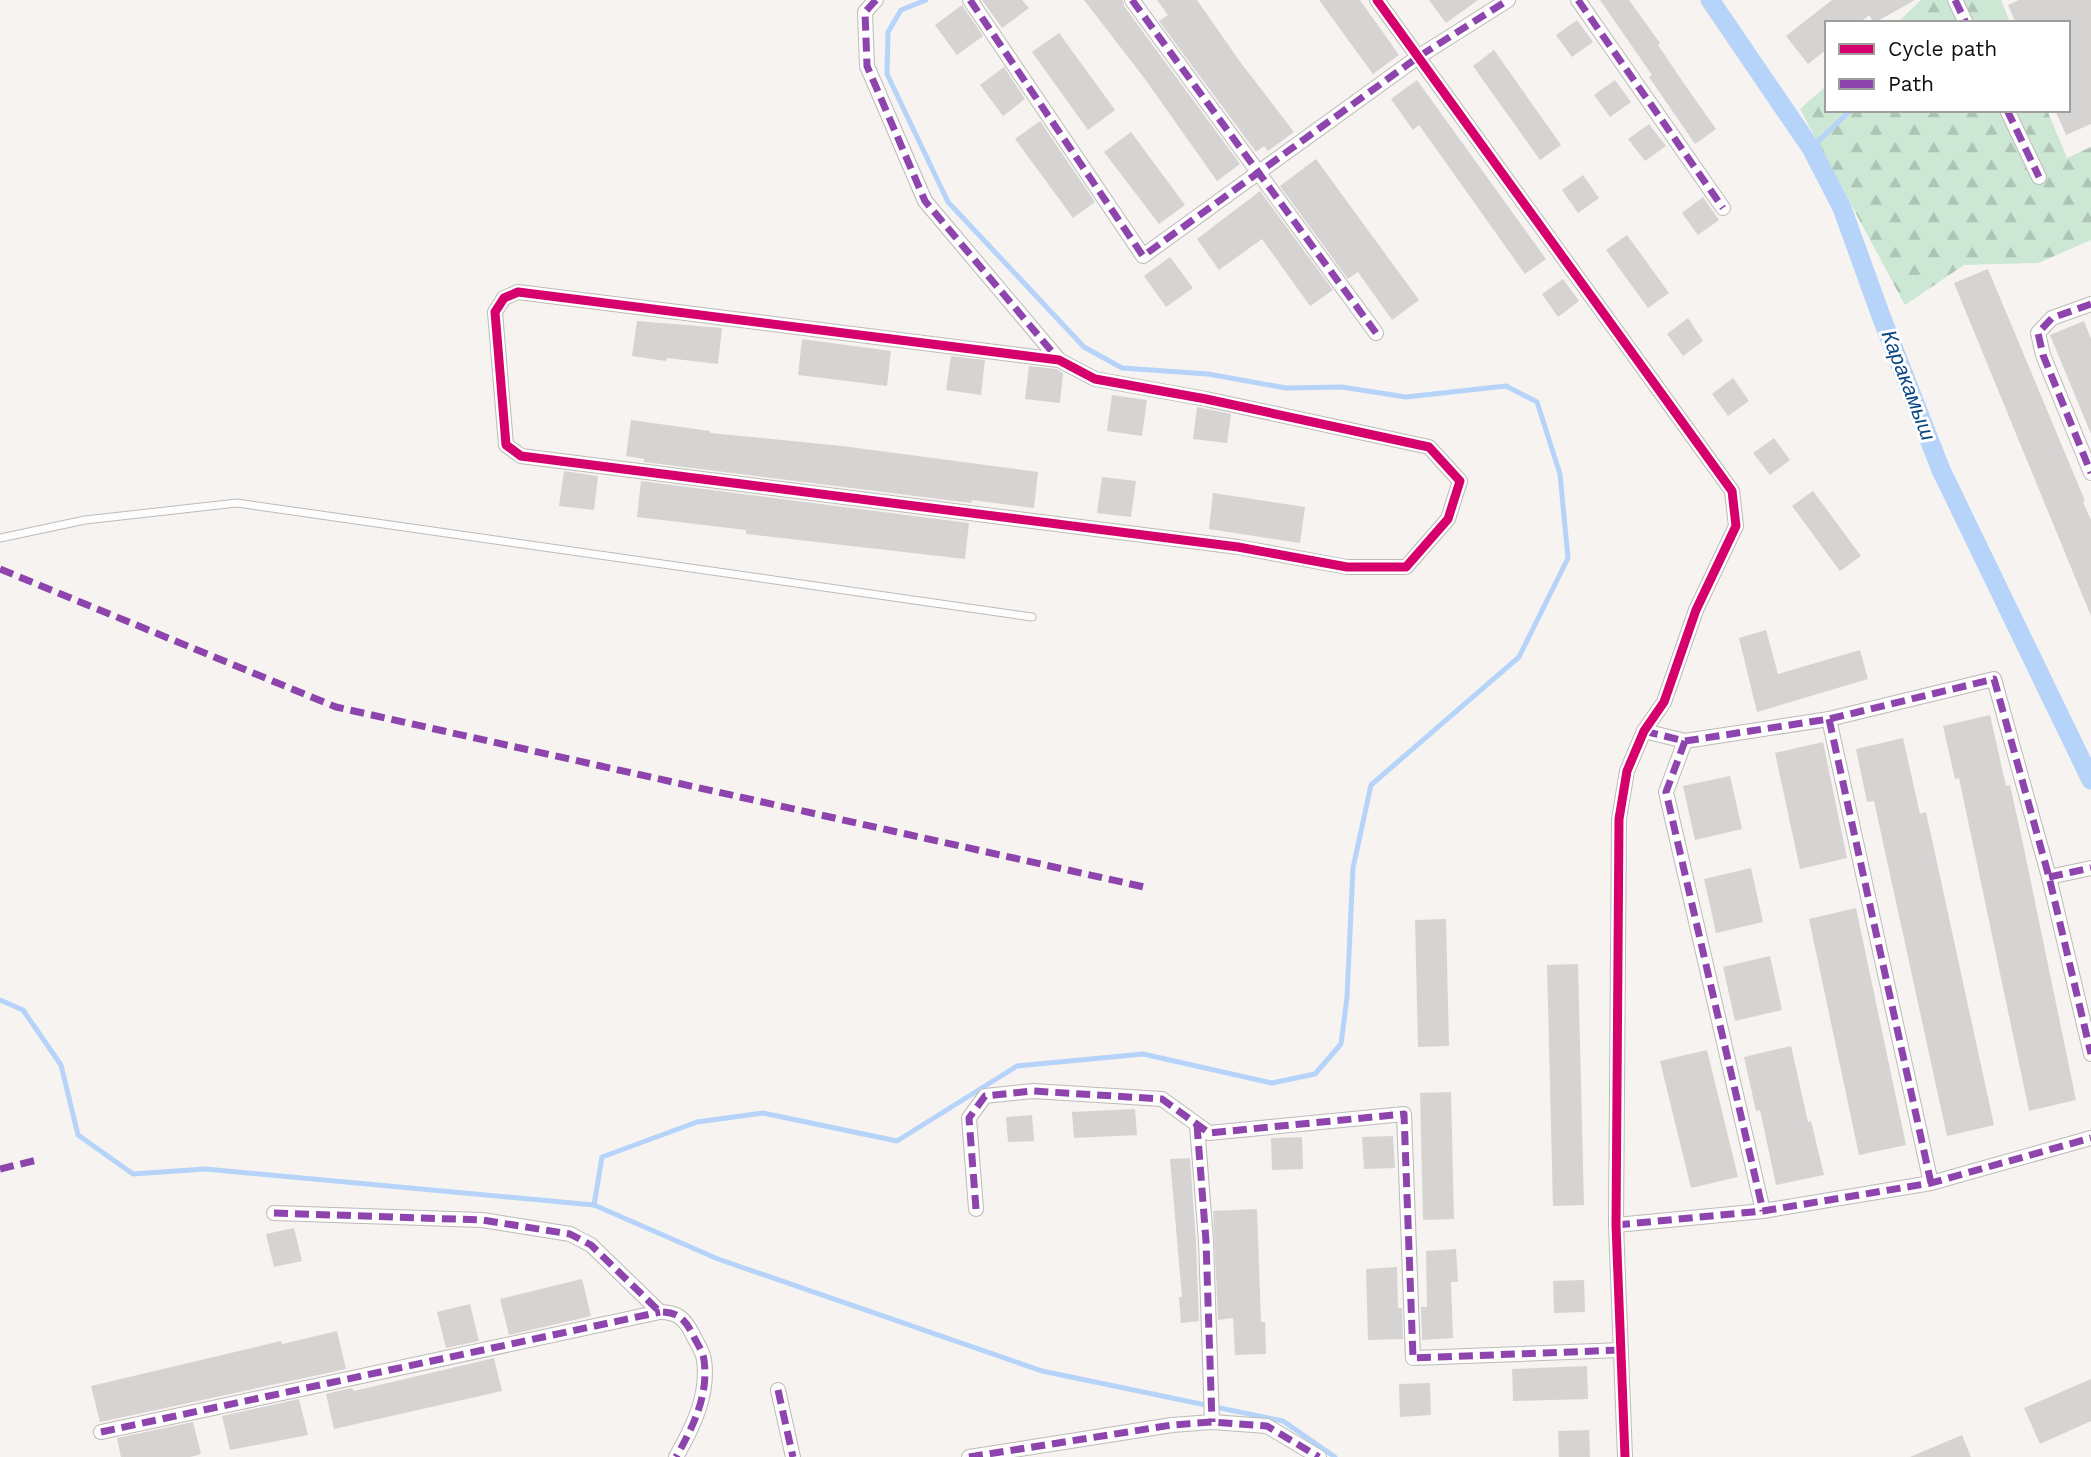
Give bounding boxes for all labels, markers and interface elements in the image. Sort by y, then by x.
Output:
legend [1825,21,2070,112]
text: Cycle path [1888,36,1997,61]
text: Path [1888,71,1934,96]
water label: Каракамыш [1876,326,1942,444]

